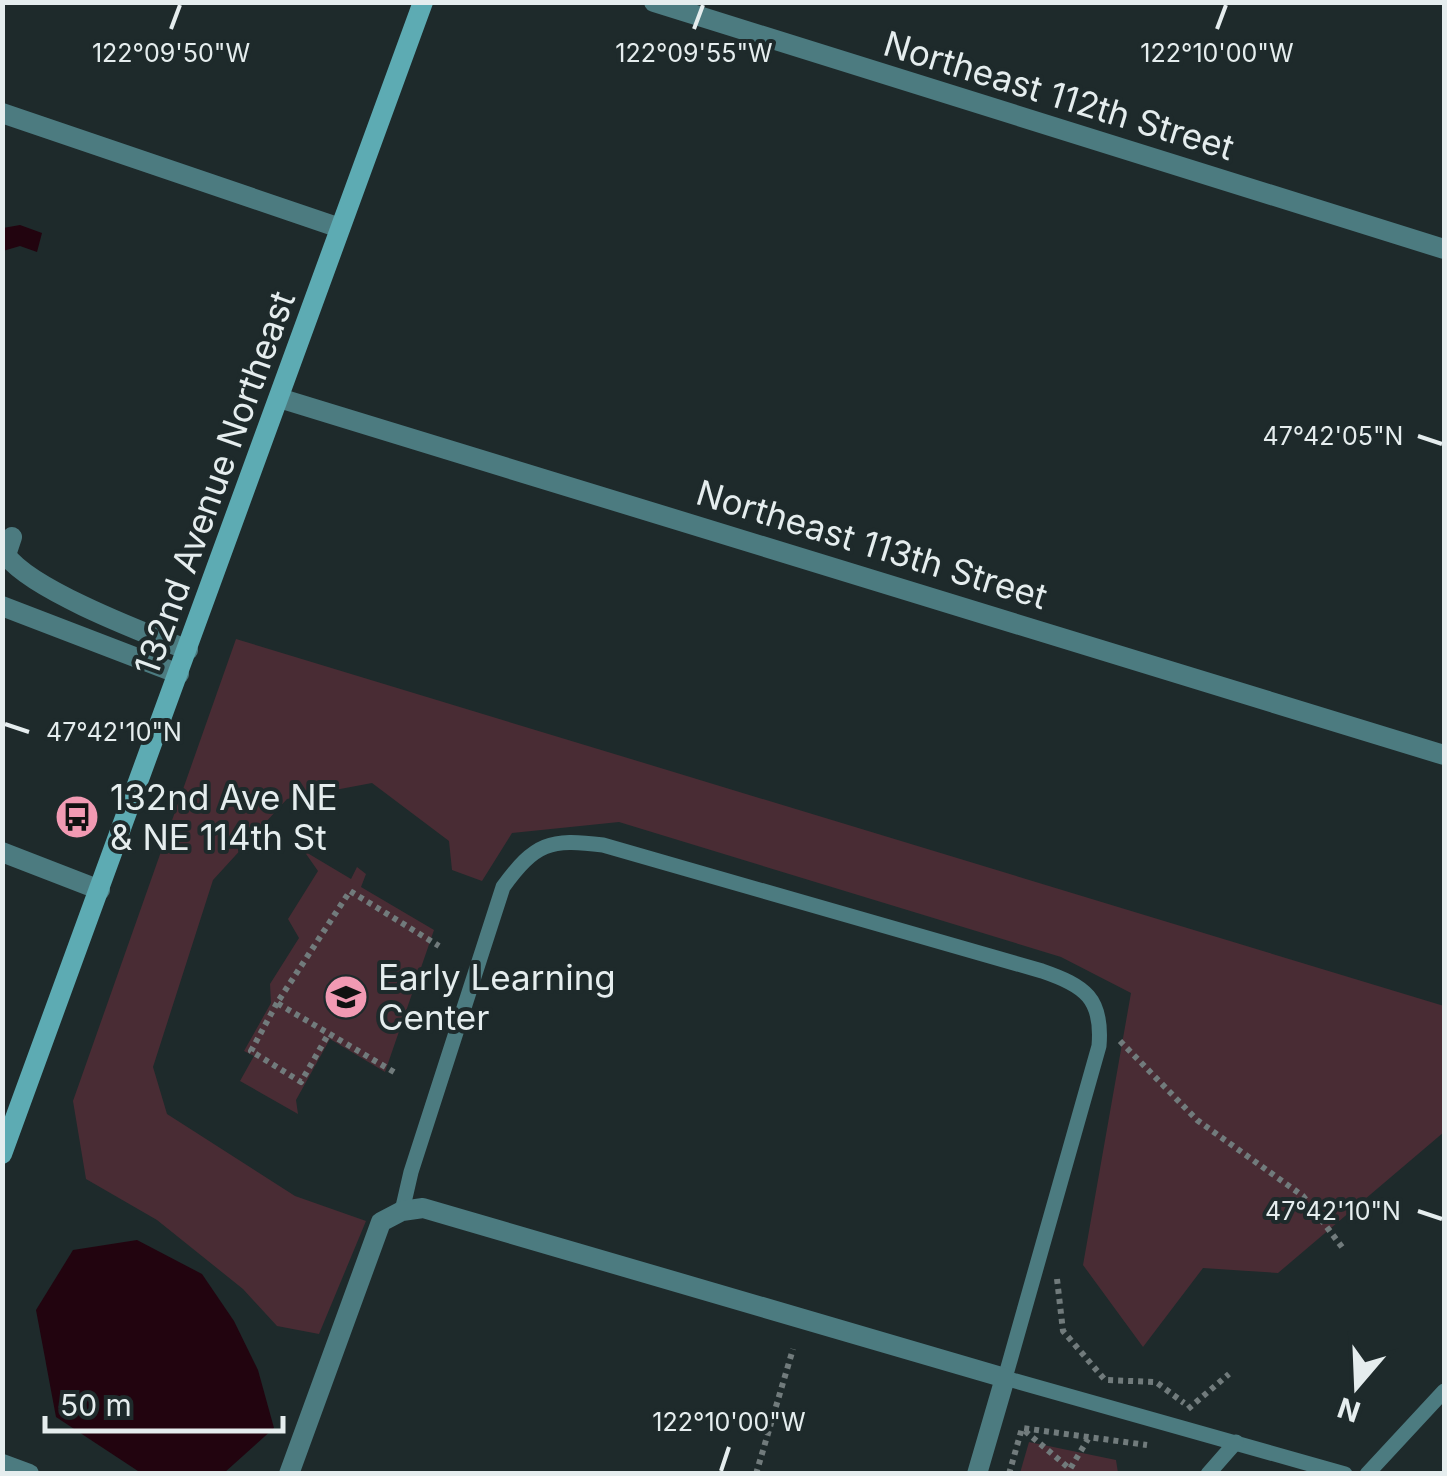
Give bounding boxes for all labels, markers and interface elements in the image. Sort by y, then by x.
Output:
street label: Northeast 112th Street [879,22,1239,168]
text: 122°09'50"W [92,38,250,68]
text: 122°09'55"W [615,38,773,68]
text: 122°10'00"W [1140,38,1294,68]
street label: 132nd Avenue Northeast [125,285,303,681]
text: 47°42'05"N [1263,421,1403,451]
street label: Northeast 113th Street [692,471,1052,617]
text: 47°42'10"N [46,717,182,747]
place label: 132nd Ave NE & NE 114th St [110,776,338,858]
bus stop icon: 132nd Ave NE & NE 114th St [54,794,100,840]
place label: Early Learning Center [378,956,616,1038]
school or university icon: Early Learning Center [323,974,369,1020]
text: 47°42'10"N [1265,1196,1401,1226]
north arrow [1307,1336,1407,1436]
scale bar [45,1371,282,1433]
text: 50 m [60,1387,132,1423]
text: N [1333,1390,1364,1429]
text: 122°10'00"W [652,1407,806,1437]

